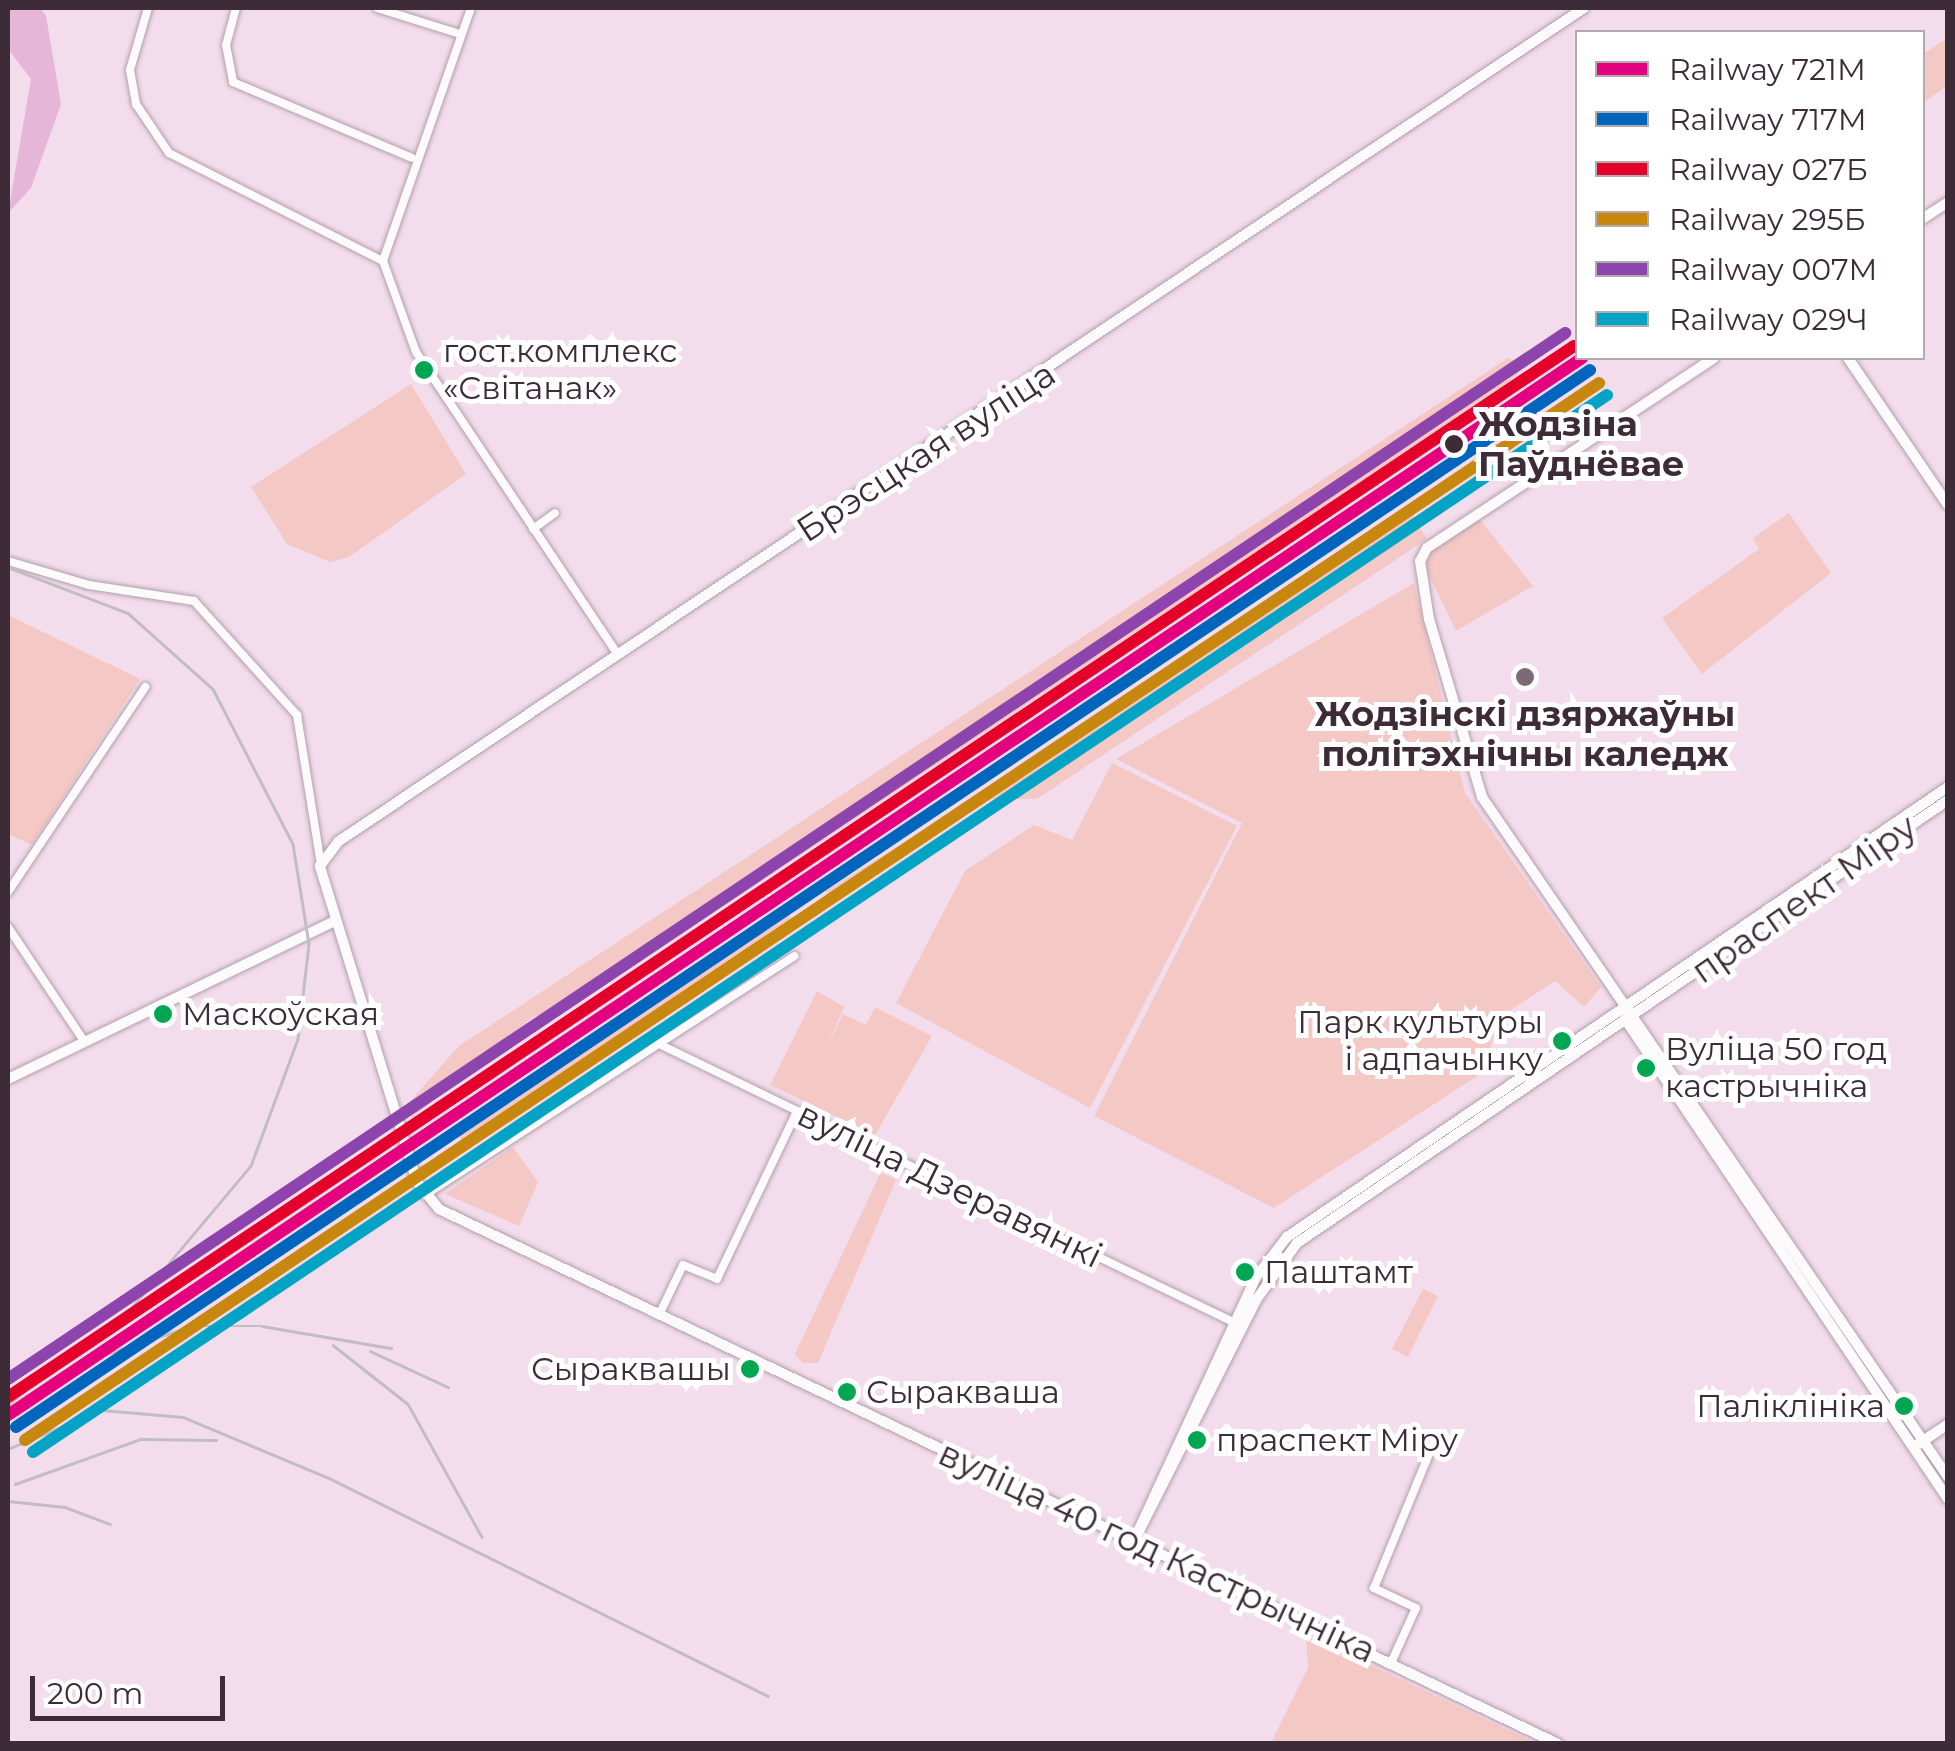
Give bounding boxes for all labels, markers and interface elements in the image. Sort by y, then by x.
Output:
legend [1575,30,1925,360]
text: Railway 721М [1669,51,1866,88]
text: Railway 717М [1669,101,1867,138]
text: Railway 027Б [1669,151,1868,188]
text: Railway 295Б [1669,201,1865,238]
text: Railway 007М [1669,251,1877,288]
text: Railway 029Ч [1669,301,1868,338]
place label: гост.комплекс «Світанак» [443,333,677,408]
street label: Брэсцкая вуліца [789,353,1063,551]
marker: гост.комплекс «Світанак» [414,360,434,380]
place label: Жодзіна Паўднёвае [1478,403,1684,485]
marker: Жодзіна Паўднёвае [1439,429,1469,459]
marker: Жодзінскі дзяржаўны політэхнічны каледж [1514,666,1536,688]
place label: Жодзінскі дзяржаўны політэхнічны каледж [1315,693,1735,775]
street label: праспект Міру [1684,806,1924,992]
place label: Маскоўская [182,995,379,1033]
marker: Маскоўская [153,1004,173,1024]
place label: Парк культуры і адпачынку [1297,1004,1543,1079]
marker: Парк культуры і адпачынку [1552,1031,1572,1051]
place label: Вуліца 50 год кастрычніка [1665,1031,1887,1106]
marker: Вуліца 50 год кастрычніка [1636,1058,1656,1078]
street label: вуліца Дзеравянкі [791,1093,1109,1277]
place label: Паштамт [1264,1253,1413,1291]
marker: Паштамт [1235,1262,1255,1282]
place label: Сыраквашы [531,1350,731,1388]
marker: Сыраквашы [740,1359,760,1379]
place label: Сыракваша [866,1373,1060,1411]
marker: Сыракваша [837,1382,857,1402]
place label: Паліклініка [1696,1387,1885,1425]
marker: Паліклініка [1894,1396,1914,1416]
place label: праспект Міру [1216,1421,1458,1459]
marker: праспект Міру [1187,1430,1207,1450]
street label: вуліца 40 год Кастрычніка [932,1432,1382,1672]
scale bar [35,1656,230,1718]
text: 200 m [47,1675,143,1712]

